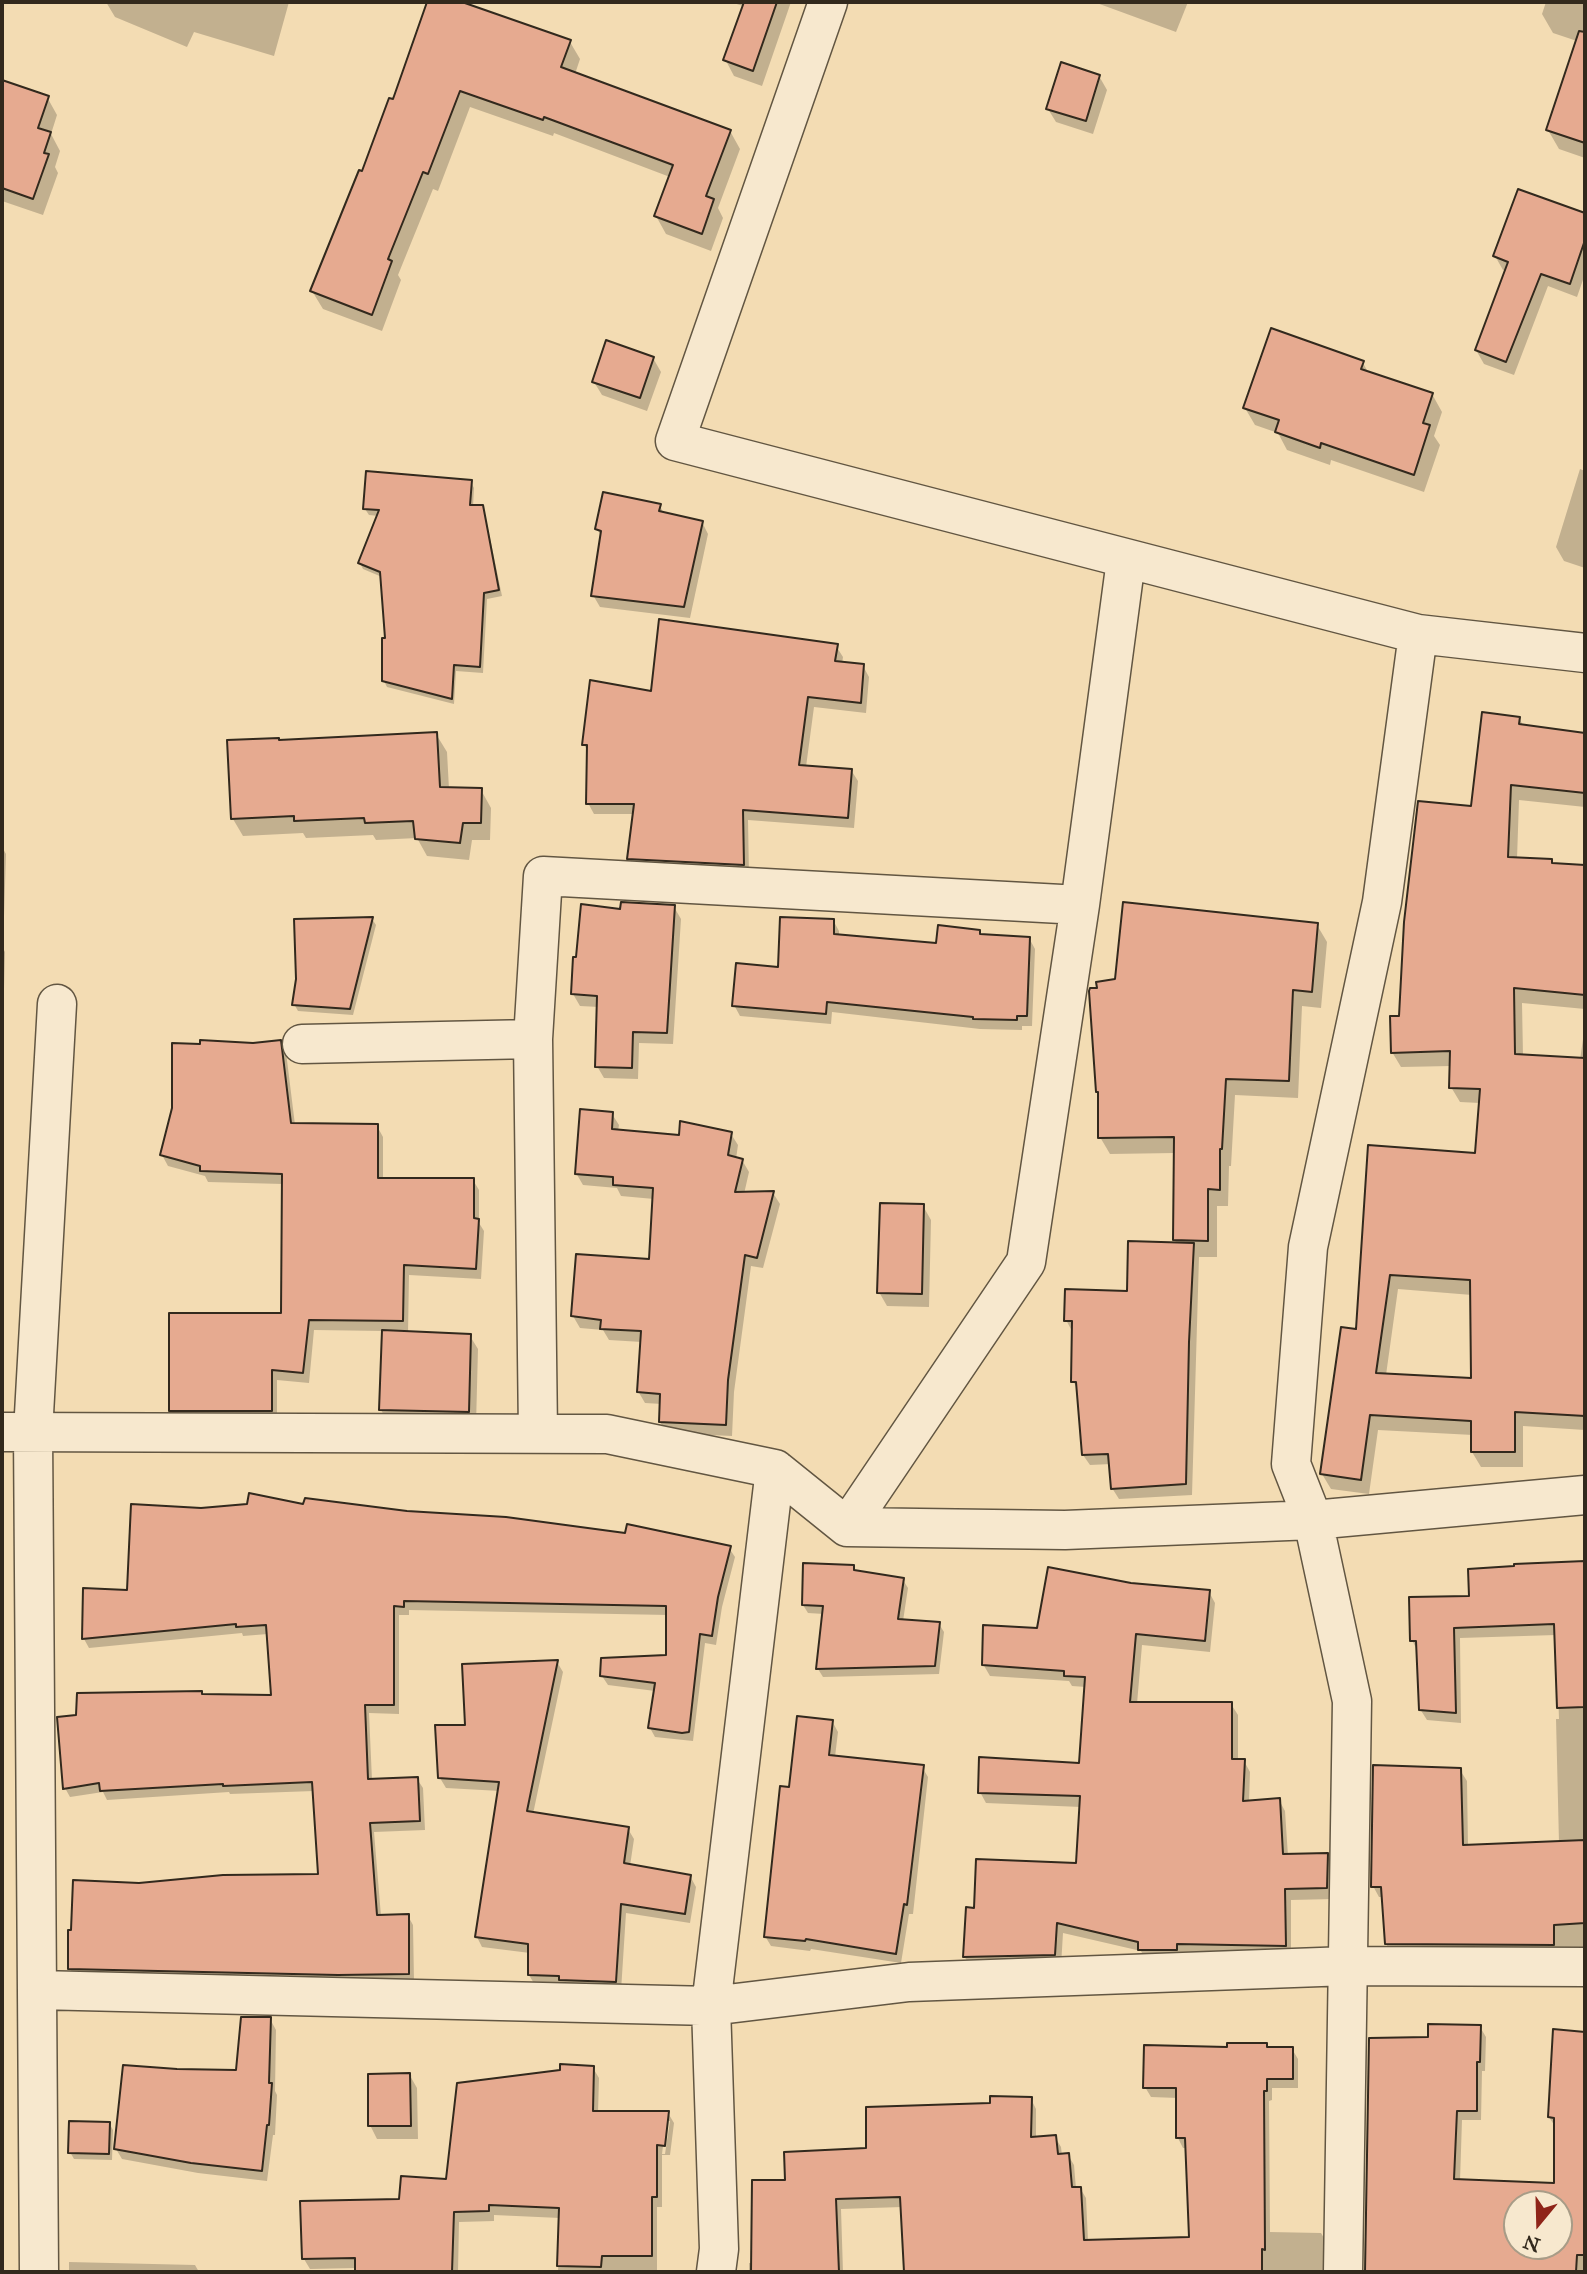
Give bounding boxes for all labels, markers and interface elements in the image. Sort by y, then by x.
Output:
north arrow [1503,2190,1573,2260]
text: N [1520,2230,1543,2257]

